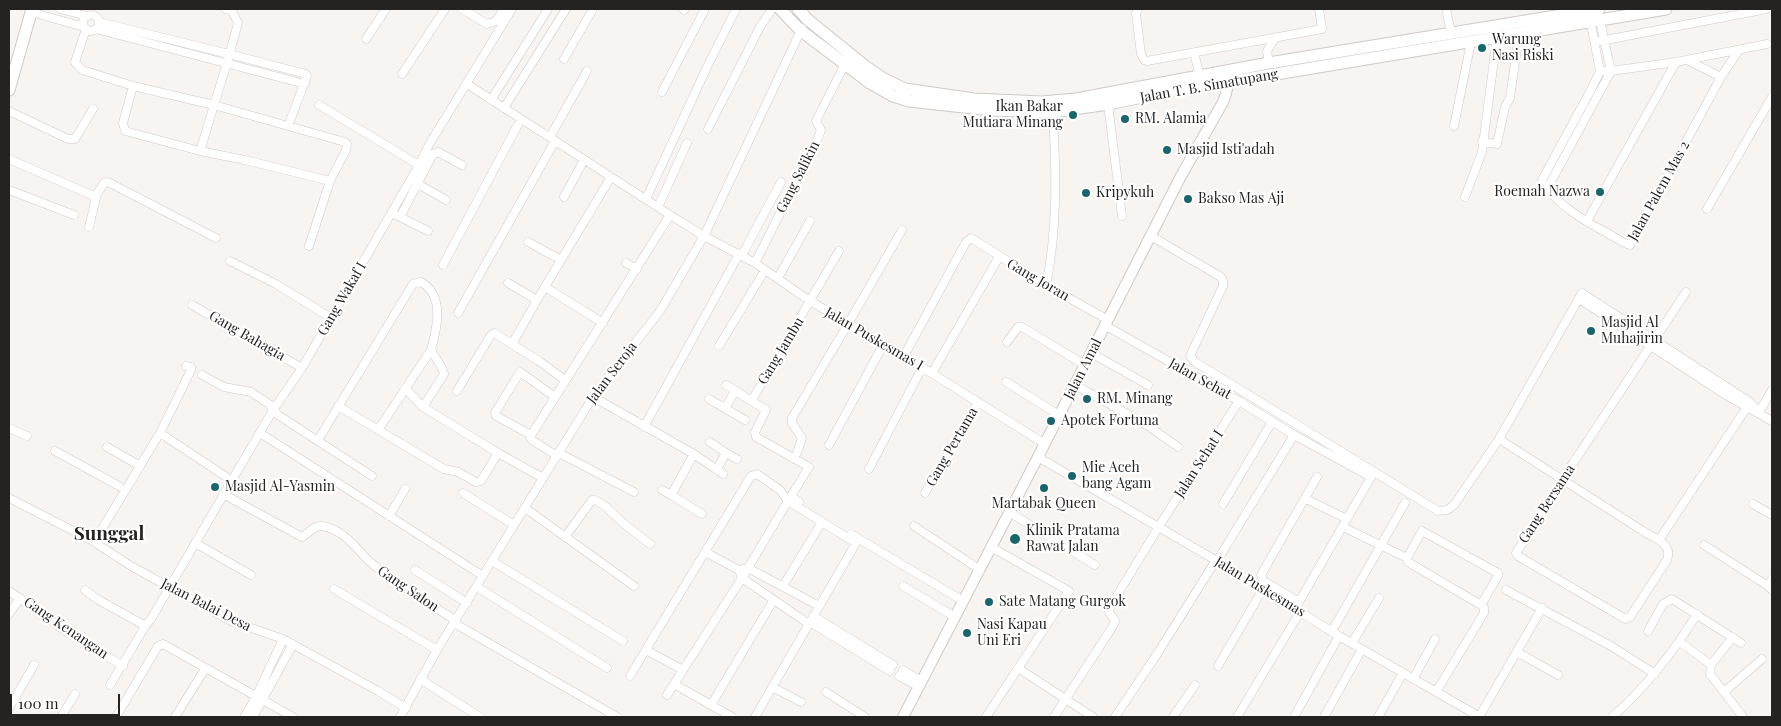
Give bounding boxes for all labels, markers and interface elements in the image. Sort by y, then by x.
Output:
place label: Warung Nasi Riski [1492,32,1554,64]
marker: Warung Nasi Riski [1476,42,1488,54]
street label: Jalan T. B. Simatupang [1139,66,1279,106]
place label: Ikan Bakar Mutiara Minang [963,99,1063,132]
marker: Ikan Bakar Mutiara Minang [1067,109,1079,121]
place label: RM. Alamia [1135,111,1207,127]
marker: RM. Alamia [1119,113,1131,125]
street label: Gang Salikin [773,138,823,216]
street label: Jalan Palem Mas 2 [1625,138,1693,244]
place label: Masjid Isti'adah [1177,142,1275,158]
marker: Masjid Isti'adah [1161,144,1173,156]
place label: Roemah Nazwa [1494,184,1590,200]
place label: Kripykuh [1096,185,1154,201]
marker: Roemah Nazwa [1594,186,1606,198]
marker: Kripykuh [1080,187,1092,199]
place label: Bakso Mas Aji [1198,191,1284,207]
marker: Bakso Mas Aji [1182,193,1194,205]
street label: Gang Joran [1004,255,1072,305]
street label: Gang Wakaf I [314,259,370,339]
street label: Jalan Puskesmas I [822,304,926,374]
street label: Gang Bahagia [206,307,288,365]
street label: Gang Jambu [754,314,808,388]
place label: Masjid Al Muhajirin [1601,315,1663,348]
marker: Masjid Al Muhajirin [1585,325,1597,337]
street label: Jalan Amal [1060,336,1106,402]
street label: Jalan Seroja [583,339,641,407]
street label: Jalan Sehat [1166,355,1234,403]
place label: RM. Minang [1097,391,1173,407]
marker: RM. Minang [1081,393,1093,405]
street label: Gang Pertama [923,404,981,490]
place label: Apotek Fortuna [1061,413,1159,429]
marker: Apotek Fortuna [1045,415,1057,427]
street label: Jalan Sehat I [1171,427,1227,501]
place label: Mie Aceh bang Agam [1082,460,1151,492]
street label: Gang Bersama [1515,461,1579,547]
marker: Mie Aceh bang Agam [1066,470,1078,482]
place label: Masjid Al-Yasmin [225,479,335,495]
marker: Masjid Al-Yasmin [209,481,221,493]
marker: Martabak Queen [1038,482,1050,494]
place label: Martabak Queen [992,496,1096,512]
district label: Sunggal [74,523,144,545]
place label: Klinik Pratama Rawat Jalan [1026,523,1120,556]
marker: Klinik Pratama Rawat Jalan [1008,532,1022,546]
street label: Jalan Puskesmas [1212,553,1308,621]
street label: Gang Salon [374,562,442,616]
street label: Jalan Balai Desa [158,575,254,635]
street label: Gang Kenangan [21,594,111,662]
place label: Sate Matang Gurgok [999,594,1126,610]
marker: Sate Matang Gurgok [983,596,995,608]
place label: Nasi Kapau Uni Eri [977,617,1047,650]
marker: Nasi Kapau Uni Eri [961,627,973,639]
scale bar [12,684,122,716]
text: 100 m [18,693,59,713]

